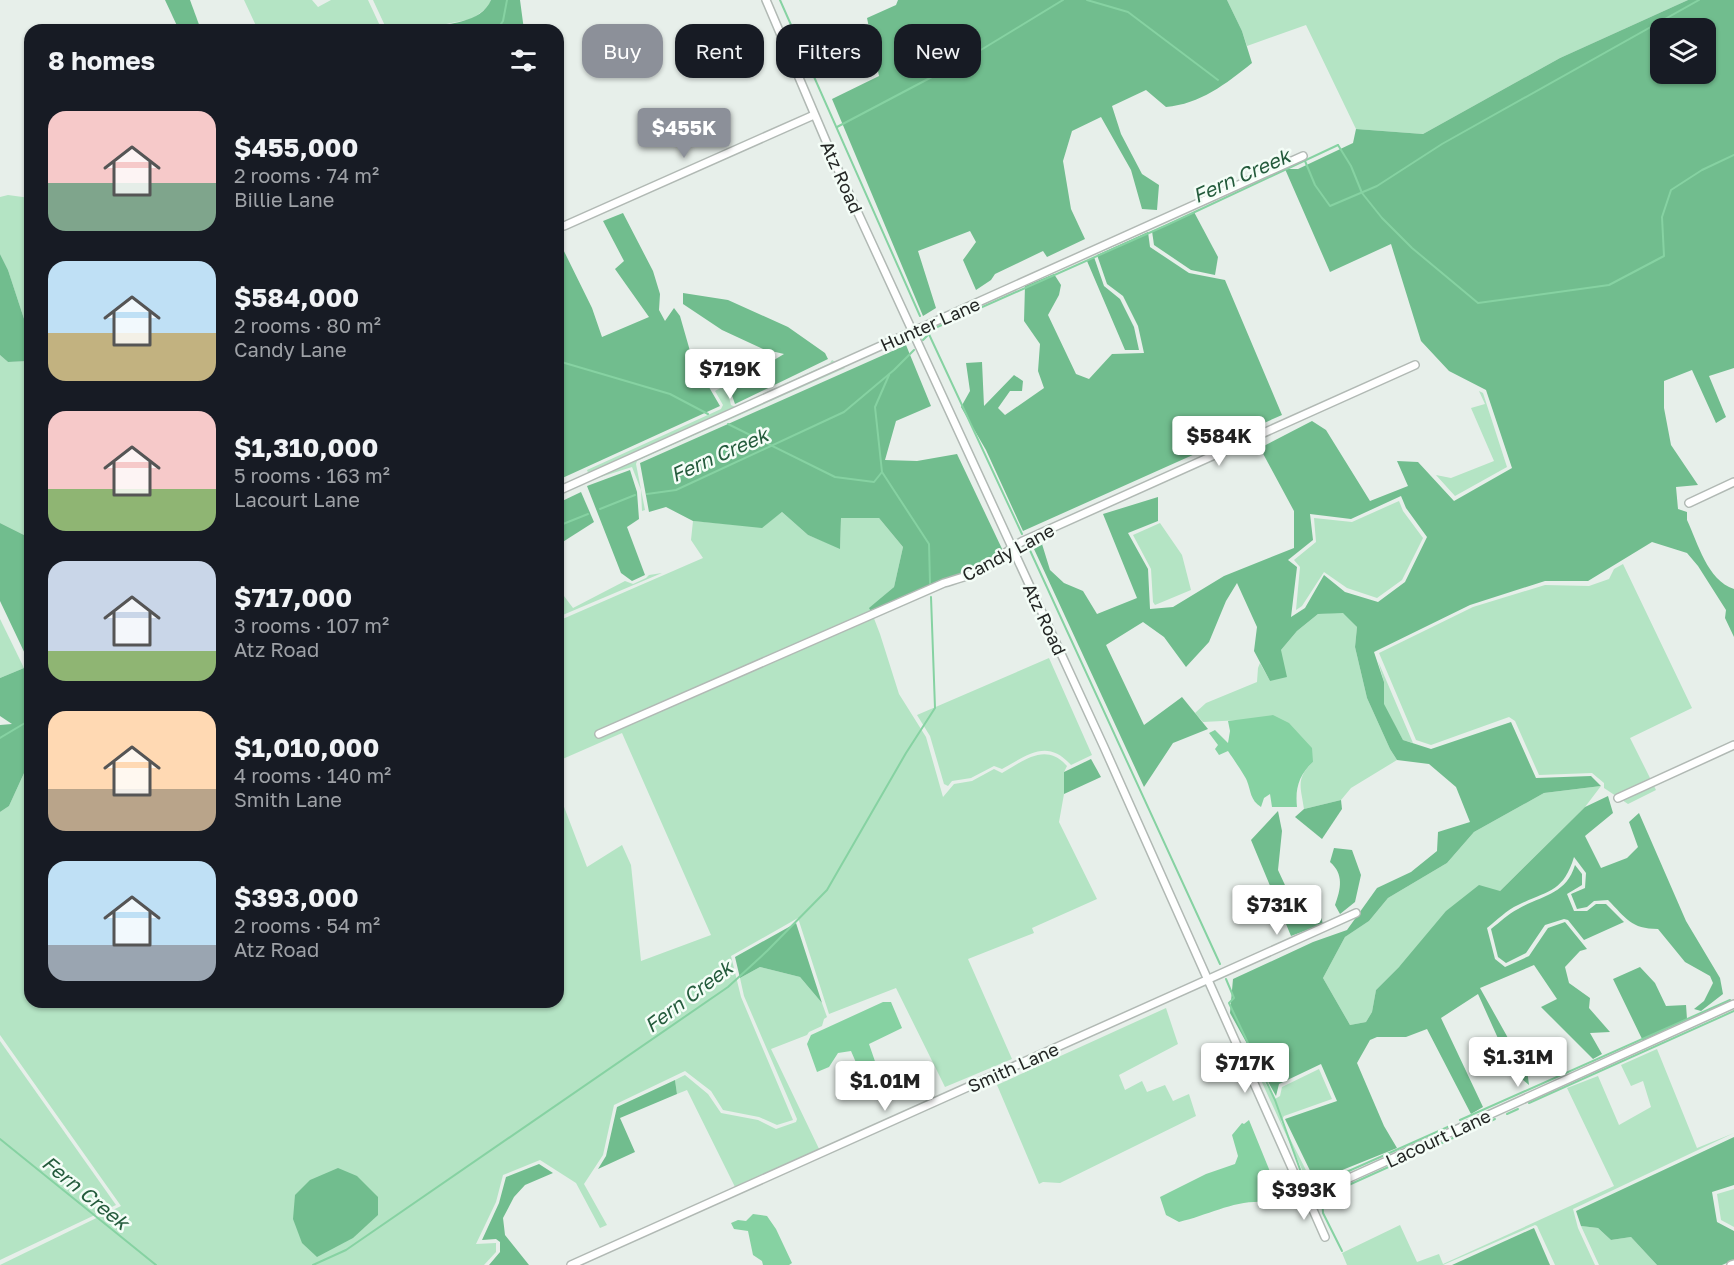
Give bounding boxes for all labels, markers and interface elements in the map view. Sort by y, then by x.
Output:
map controls [1650,18,1716,84]
button: layers [1650,18,1716,84]
chip: Buy [582,24,663,78]
chip: Rent [675,24,764,78]
chip: Filters [776,24,882,78]
chip: New [894,24,981,78]
icon: filters [507,44,540,77]
text: 8 homes [48,45,155,76]
pin: $455K [642,108,726,159]
text: $455K [652,115,716,139]
text: $455,000 [234,132,358,163]
icon: home [96,135,168,207]
street label: Atz Road [816,137,868,217]
water label: Fern Creek [1189,142,1296,207]
text: 2 rooms · 74 m² [234,163,379,187]
text: Billie Lane [234,187,334,211]
text: $584,000 [234,282,359,313]
icon: home [96,285,168,357]
street label: Hunter Lane [877,292,983,356]
text: 2 rooms · 80 m² [234,313,381,337]
text: Candy Lane [234,337,347,361]
pin: $719K [688,349,772,400]
text: $719K [699,356,761,380]
pin: $584K [1177,416,1261,467]
water label: Fern Creek [667,421,774,486]
text: $584K [1186,423,1252,447]
text: $1,310,000 [234,432,378,463]
icon: home [96,435,168,507]
text: 5 rooms · 163 m² [234,463,390,487]
text: Lacourt Lane [234,487,360,511]
street label: Candy Lane [958,519,1058,585]
street label: Atz Road [1019,580,1071,658]
text: $717,000 [234,582,352,613]
icon: home [96,585,168,657]
text: 3 rooms · 107 m² [234,613,389,637]
text: Atz Road [234,637,319,661]
text: $1,010,000 [234,732,379,763]
icon: home [96,735,168,807]
text: 4 rooms · 140 m² [234,763,391,787]
text: Smith Lane [234,787,342,811]
text: $393,000 [234,882,359,913]
icon: home [96,885,168,957]
pin: $731K [1235,885,1319,936]
text: $731K [1246,892,1308,916]
text: 2 rooms · 54 m² [234,913,380,937]
text: Atz Road [234,937,319,961]
water label: Fern Creek [639,953,739,1037]
street label: Smith Lane [964,1037,1062,1097]
pin: $1.31M [1469,1037,1567,1088]
pin: $717K [1203,1043,1287,1094]
text: $1.31M [1483,1044,1553,1068]
text: $717K [1215,1050,1275,1074]
pin: $1.01M [836,1061,934,1112]
text: $1.01M [849,1068,921,1092]
street label: Lacourt Lane [1382,1104,1494,1172]
water label: Fern Creek [38,1150,136,1236]
pin: $393K [1262,1170,1346,1221]
text: $393K [1272,1177,1337,1201]

